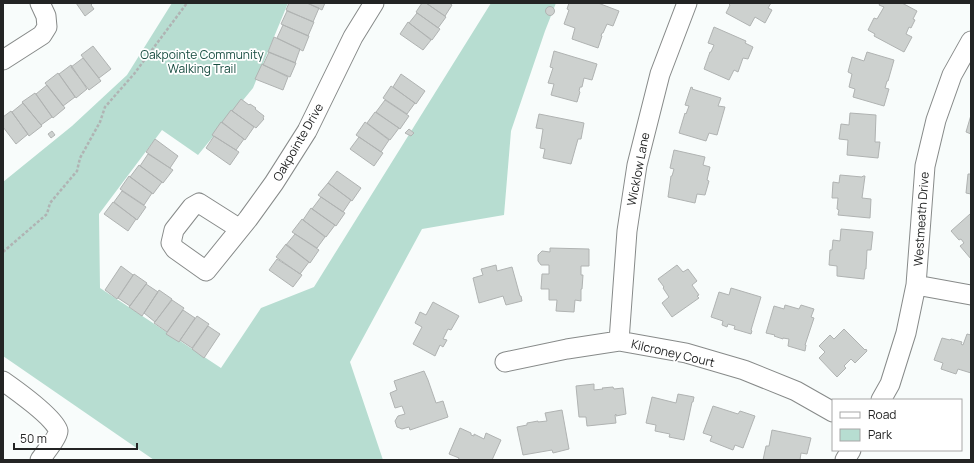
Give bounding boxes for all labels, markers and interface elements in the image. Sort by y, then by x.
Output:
park label: Oakpointe Community Walking Trail [140,46,264,77]
street label: Oakpointe Drive [269,100,327,184]
street label: Wicklow Lane [623,131,653,207]
street label: Westmeath Drive [909,171,933,267]
street label: Kilcroney Court [630,335,717,371]
legend [832,399,962,451]
text: Road [868,406,896,423]
scale bar [14,425,137,451]
text: Park [868,426,893,443]
text: 50 m [20,430,47,447]

